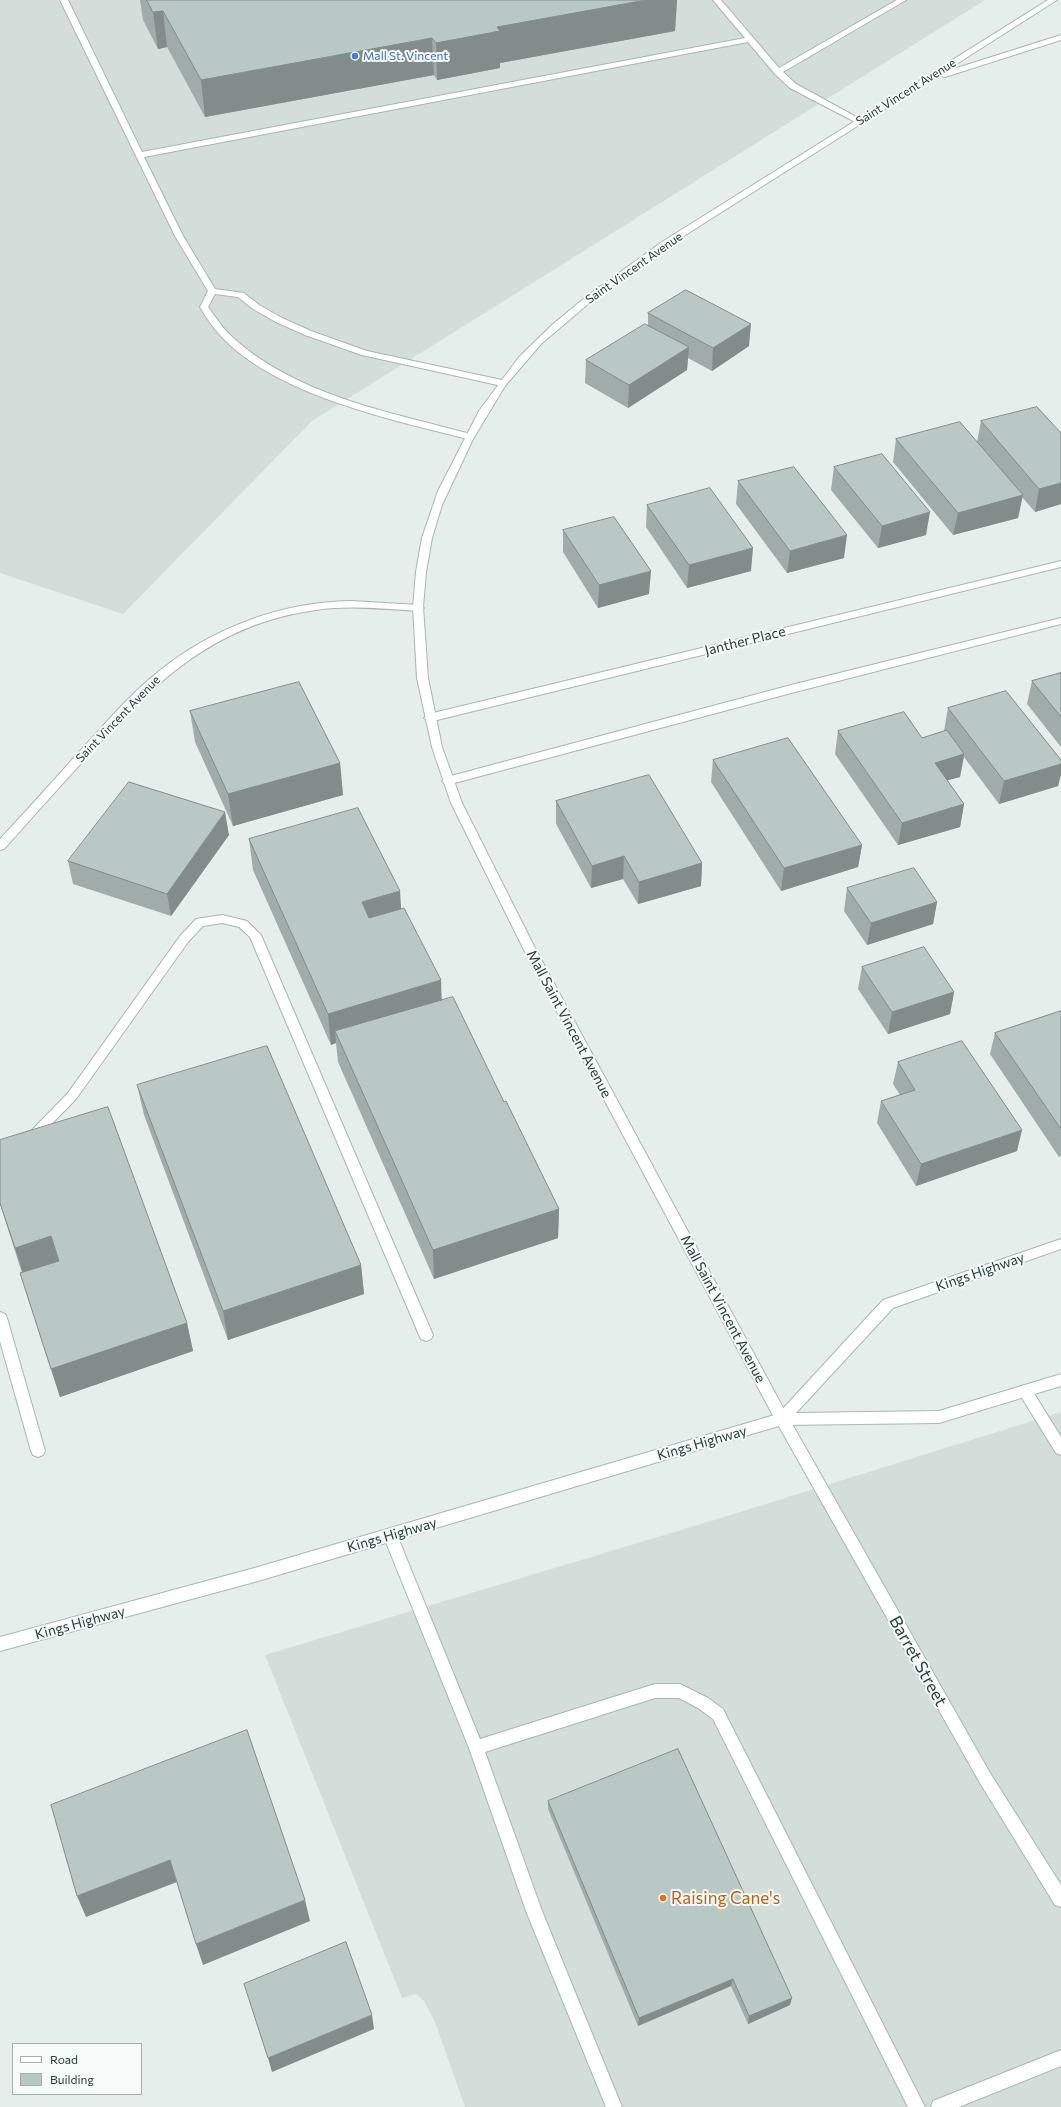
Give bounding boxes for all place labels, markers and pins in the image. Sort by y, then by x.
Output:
place label: Mall St. Vincent [363,49,448,63]
marker: Mall St. Vincent [350,51,360,61]
place label: Raising Cane's [671,1888,780,1908]
marker: Raising Cane's [658,1893,668,1903]

